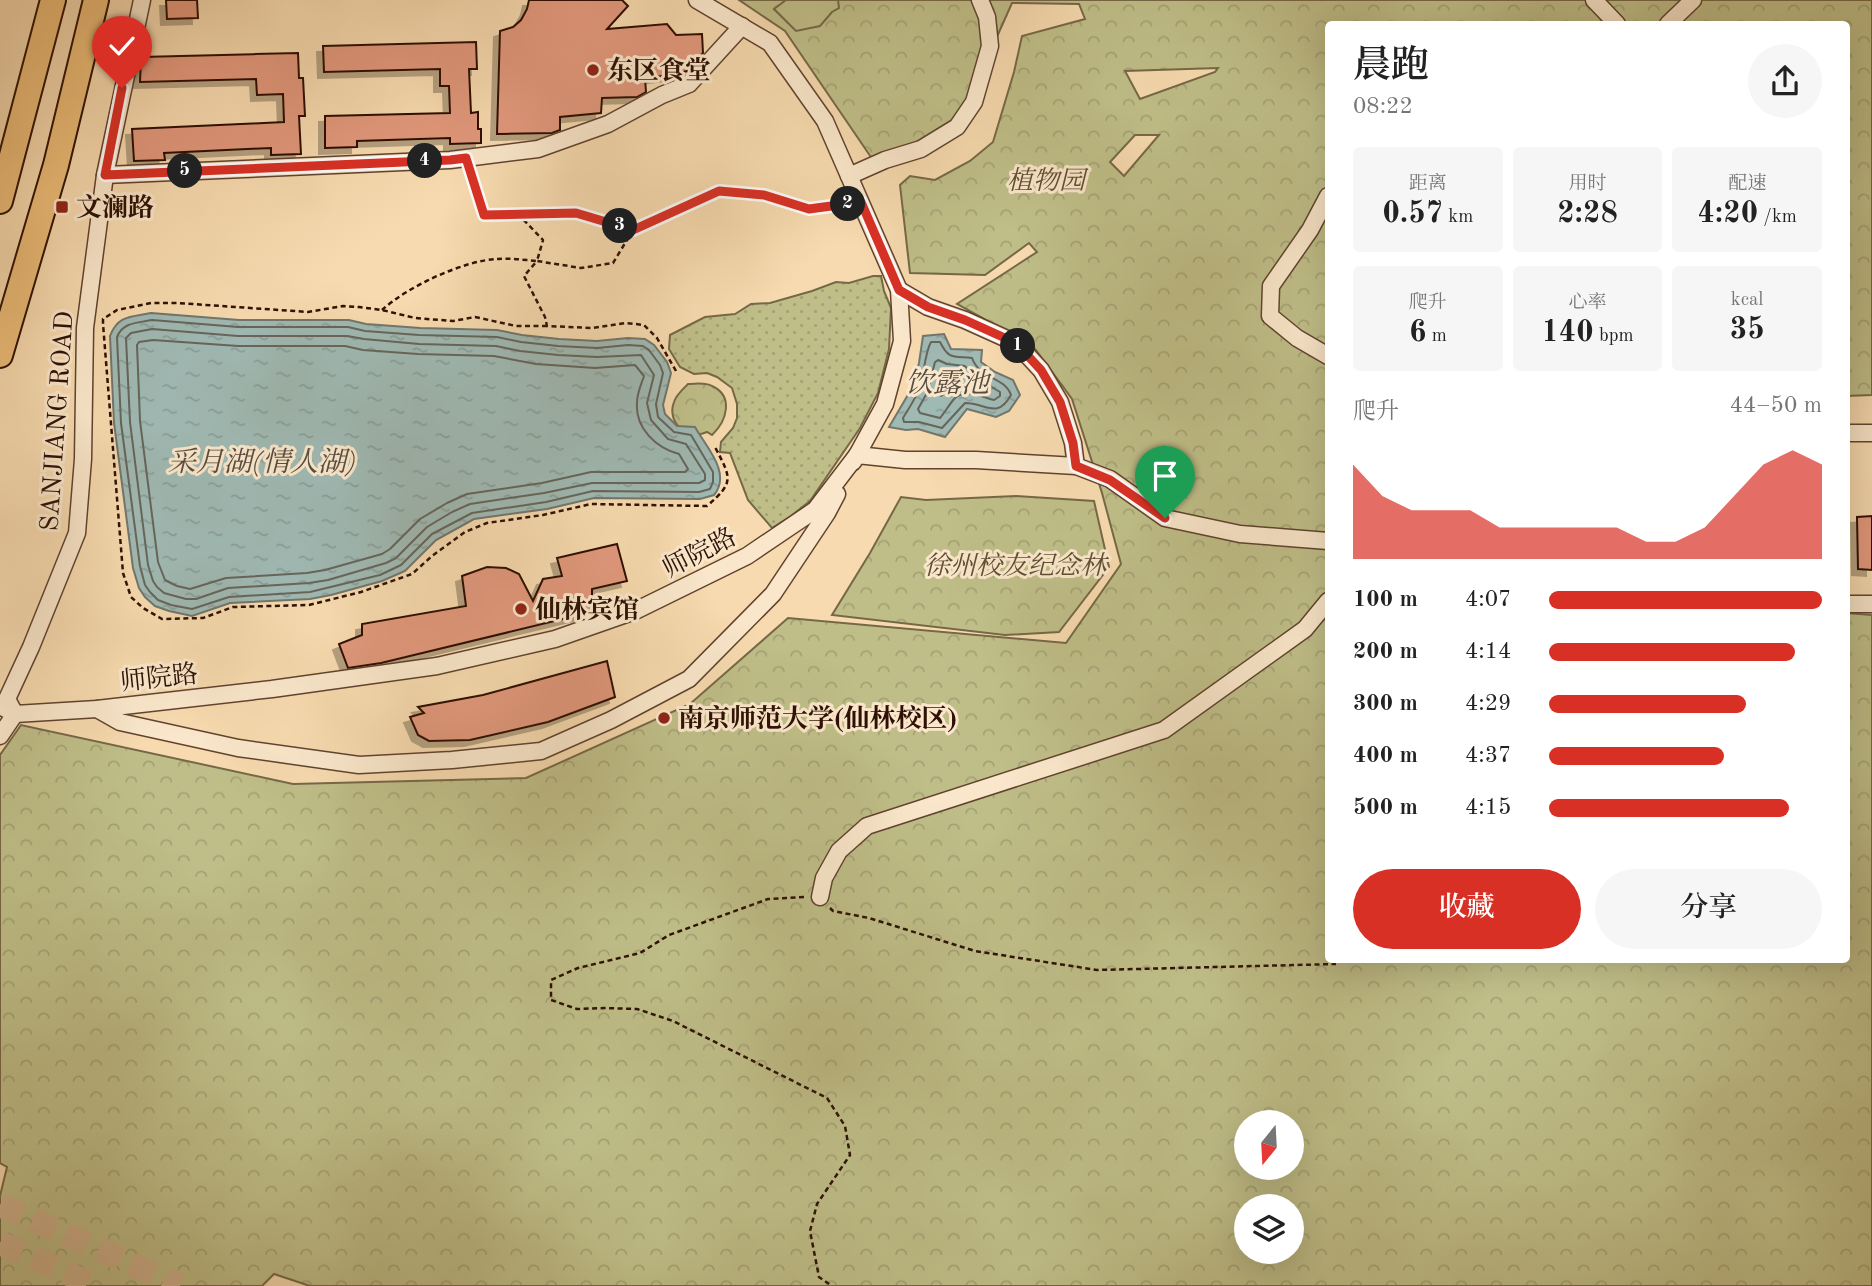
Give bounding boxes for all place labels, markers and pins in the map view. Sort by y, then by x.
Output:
pin [92,16,152,88]
place label: 东区食堂 [607,56,711,85]
marker: 东区食堂 [585,62,601,78]
pin: 4 [408,144,442,178]
pin: 5 [168,154,202,188]
pin: 2 [830,186,866,222]
place label: 文澜路 [76,193,154,222]
marker: 文澜路 [54,199,70,215]
pin: 3 [602,208,638,244]
pin: 1 [1000,328,1036,364]
pin [1135,446,1195,518]
place label: 仙林宾馆 [535,595,639,624]
marker: 仙林宾馆 [513,601,529,617]
place label: 南京师范大学(仙林校区) [678,704,957,733]
marker: 南京师范大学(仙林校区) [656,710,672,726]

